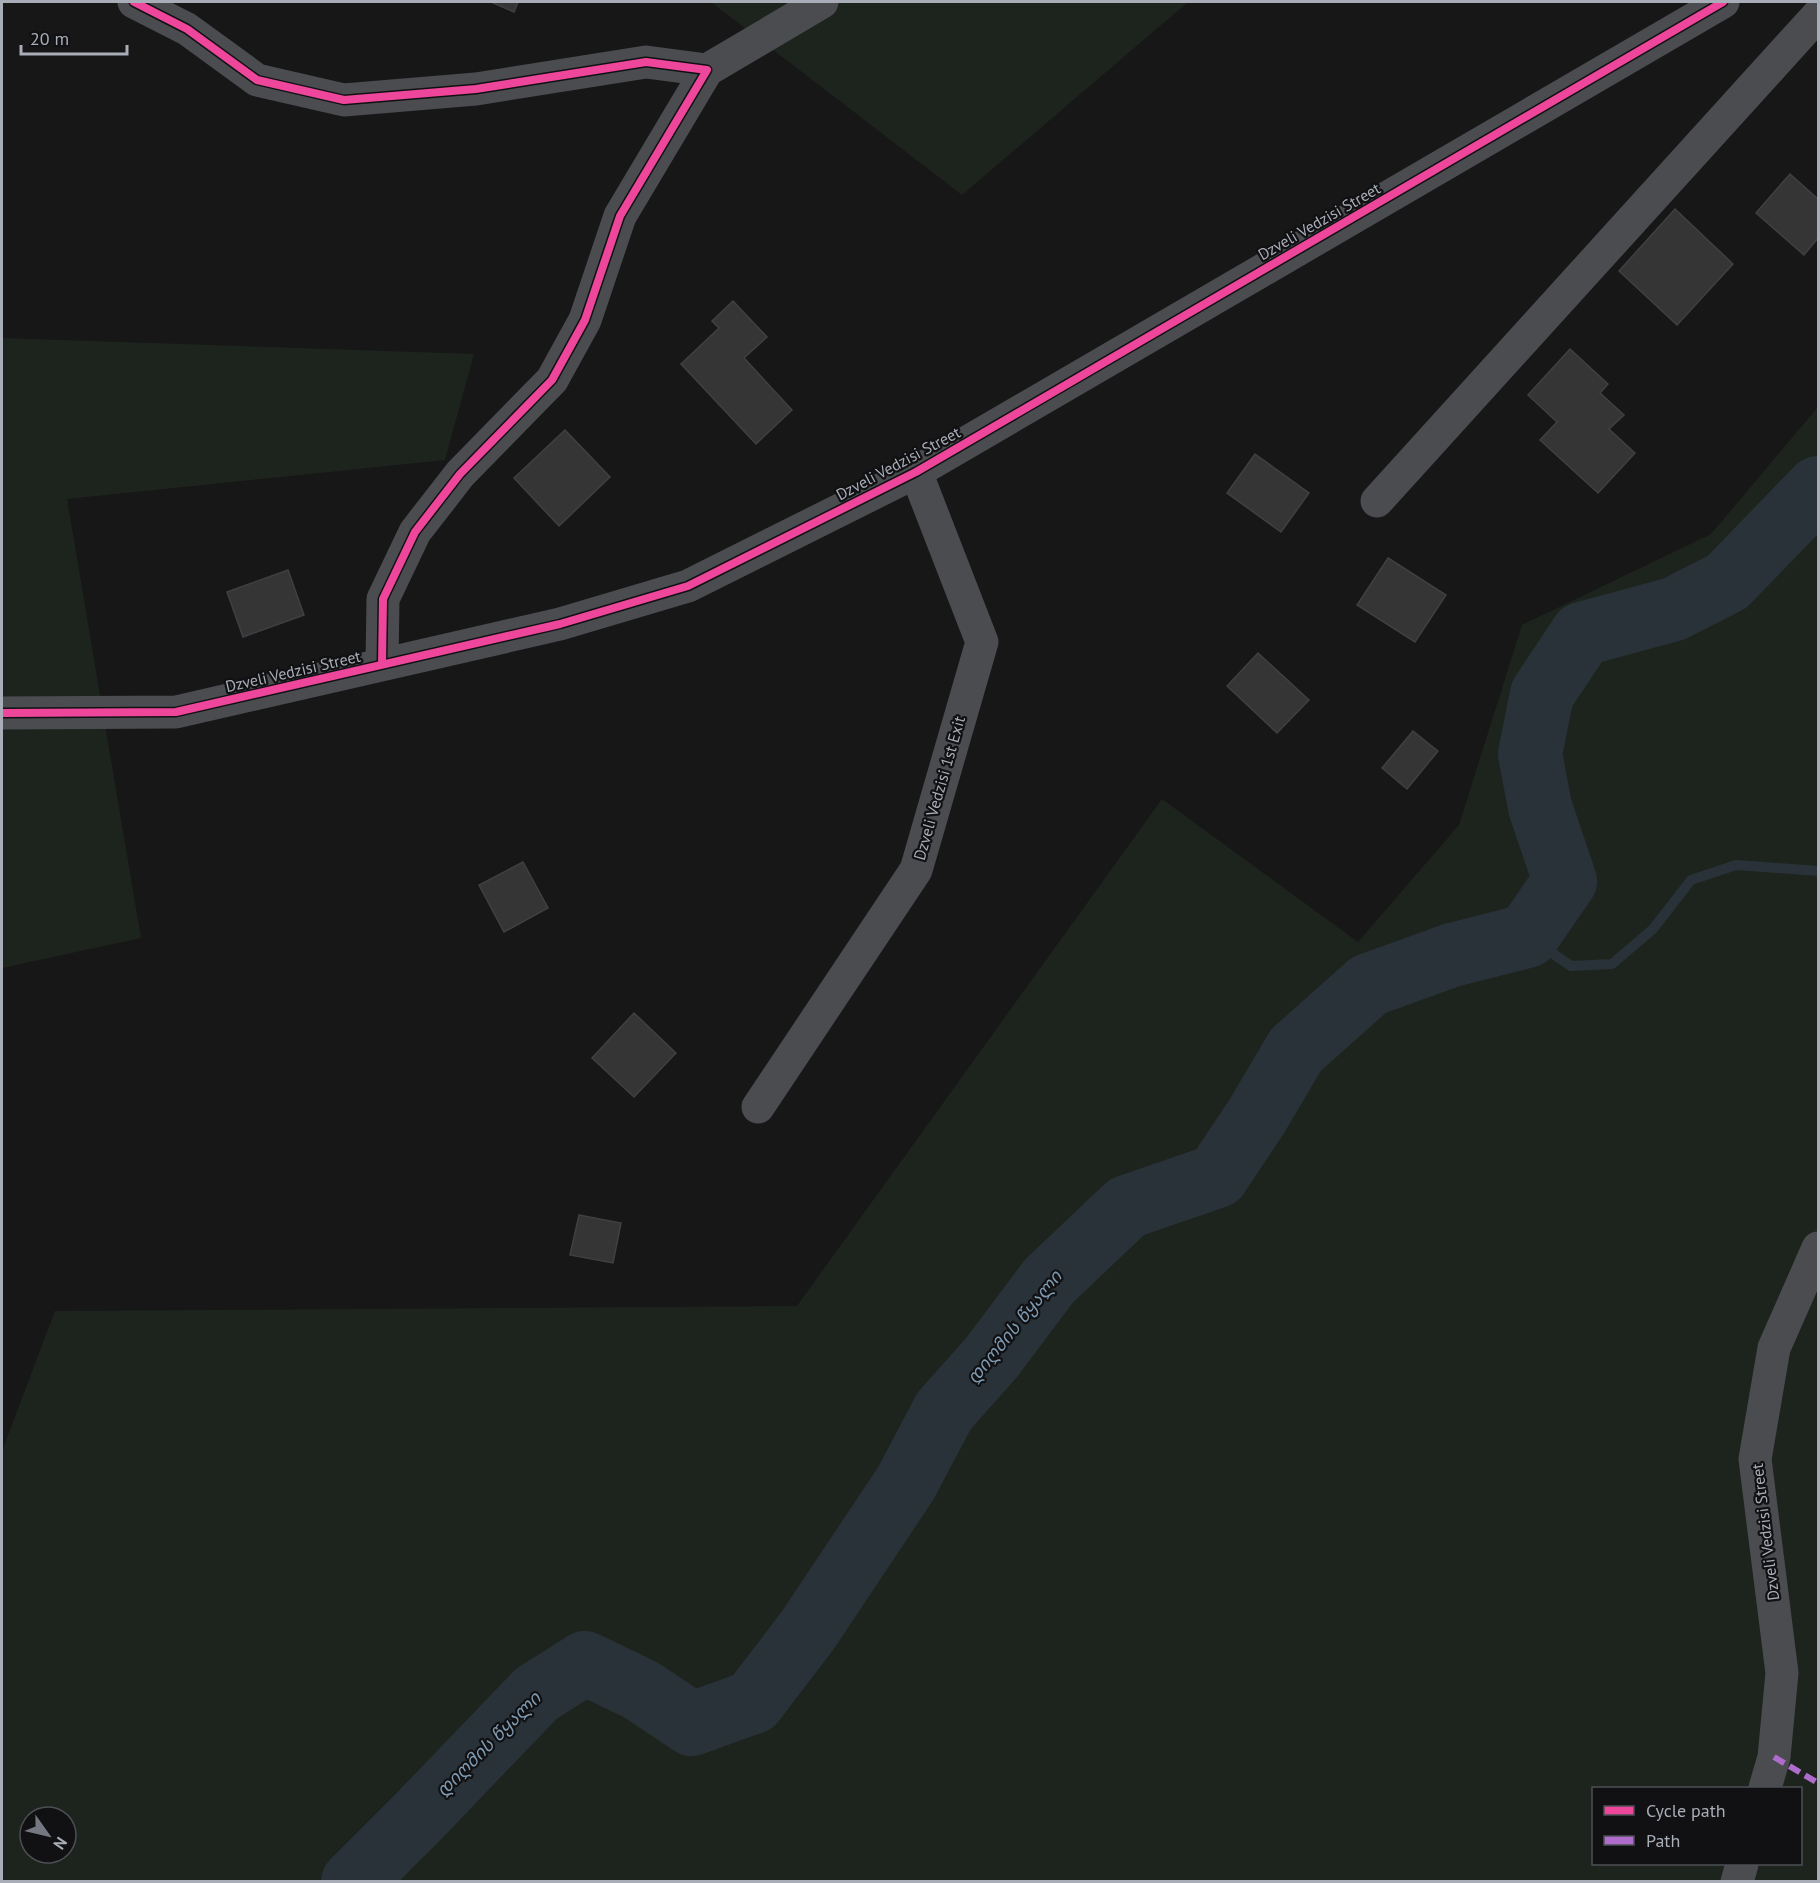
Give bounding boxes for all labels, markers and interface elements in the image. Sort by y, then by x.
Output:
scale bar [21,18,128,56]
text: 20 m [30,27,69,50]
street label: Dzveli Vedzisi Street [1254,178,1384,264]
street label: Dzveli Vedzisi Street [832,422,964,504]
street label: Dzveli Vedzisi Street [224,646,363,696]
street label: Dzveli Vedzisi 1st Exit [909,713,969,862]
water label: დიღმის წყალი [961,1265,1067,1388]
street label: Dzveli Vedzisi Street [1747,1462,1783,1602]
water label: დიღმის წყალი [431,1686,546,1801]
legend [1592,1787,1802,1865]
text: Cycle path [1646,1799,1726,1822]
north arrow [18,1805,78,1865]
text: Path [1646,1829,1680,1852]
text: N [49,1833,72,1853]

